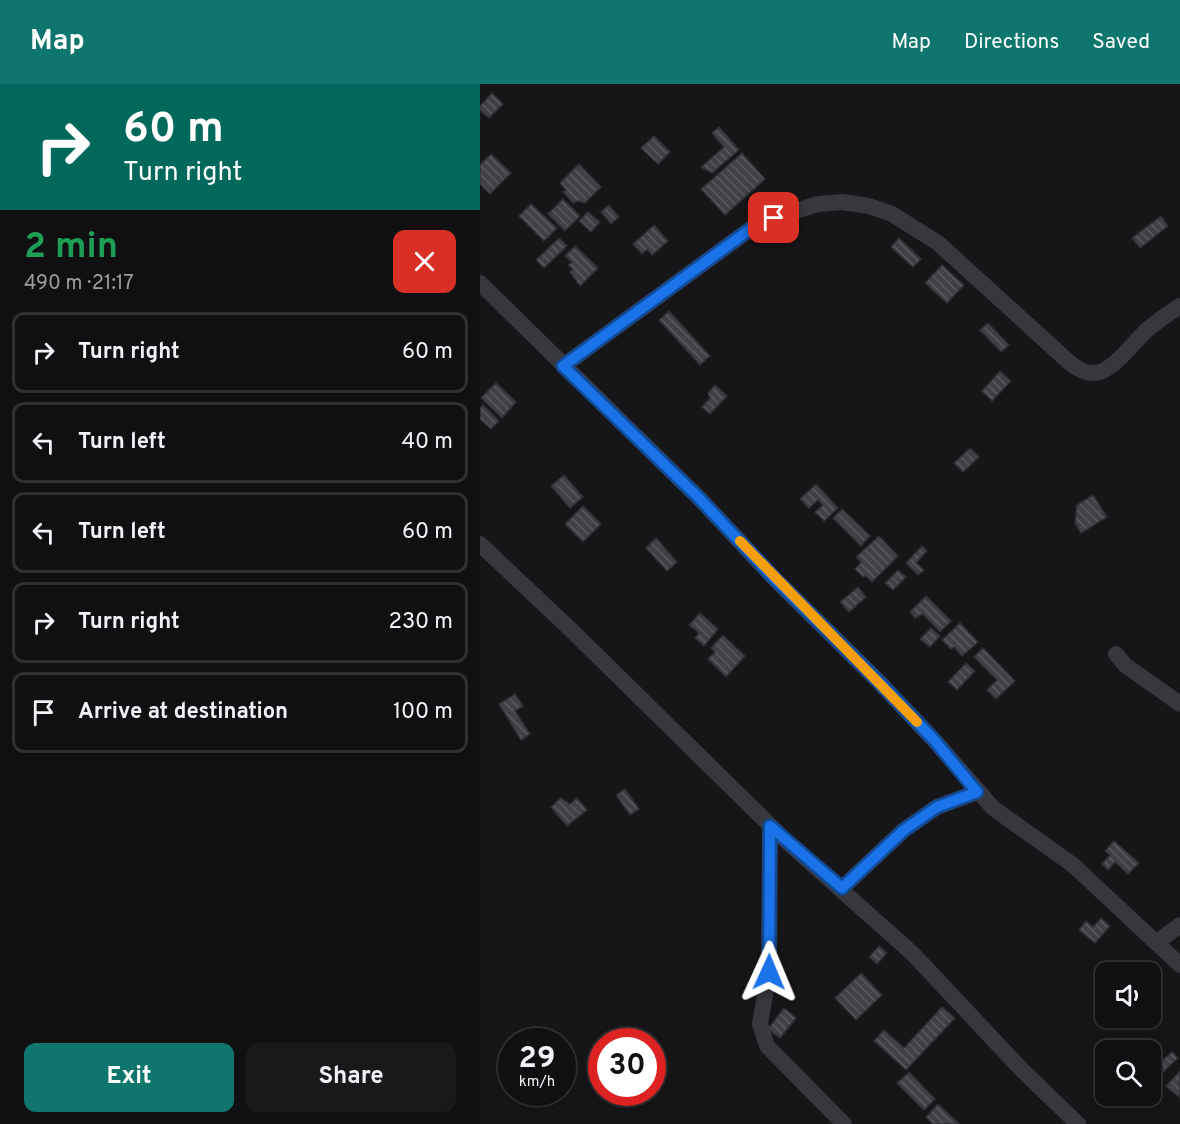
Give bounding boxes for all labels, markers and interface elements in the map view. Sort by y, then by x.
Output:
text: Map [30,24,85,60]
text: Map [891,29,931,56]
text: Directions [964,29,1059,56]
text: Saved [1092,29,1150,56]
text: 60 m [123,104,224,157]
icon: right [24,108,102,186]
text: Turn right [123,156,242,190]
pin [748,192,799,243]
icon: arrive [757,201,790,234]
text: 2 min [24,225,118,271]
button: close [393,230,456,293]
text: 490 m · 21:17 [24,271,134,297]
icon: right [27,336,60,369]
text: Turn right [78,339,180,366]
text: 60 m [402,339,453,366]
icon: left [27,426,60,459]
text: Turn left [78,429,166,456]
text: 40 m [401,429,453,456]
icon: left [27,516,60,549]
text: Turn left [78,519,166,546]
text: 60 m [402,519,453,546]
icon: right [27,606,60,639]
text: Turn right [78,609,180,636]
text: 230 m [389,609,453,636]
icon: arrive [27,696,60,729]
text: Arrive at destination [78,699,288,726]
text: 100 m [393,699,453,726]
position arrow [737,940,801,1004]
map controls [1095,962,1161,1106]
button: sound [1095,962,1161,1028]
speed limit sign: 30 [588,1028,666,1106]
button: search [1095,1040,1161,1106]
text: 29 [519,1041,555,1078]
button: Exit [24,1043,234,1112]
button: Share [246,1043,456,1112]
text: km/h [519,1073,555,1092]

